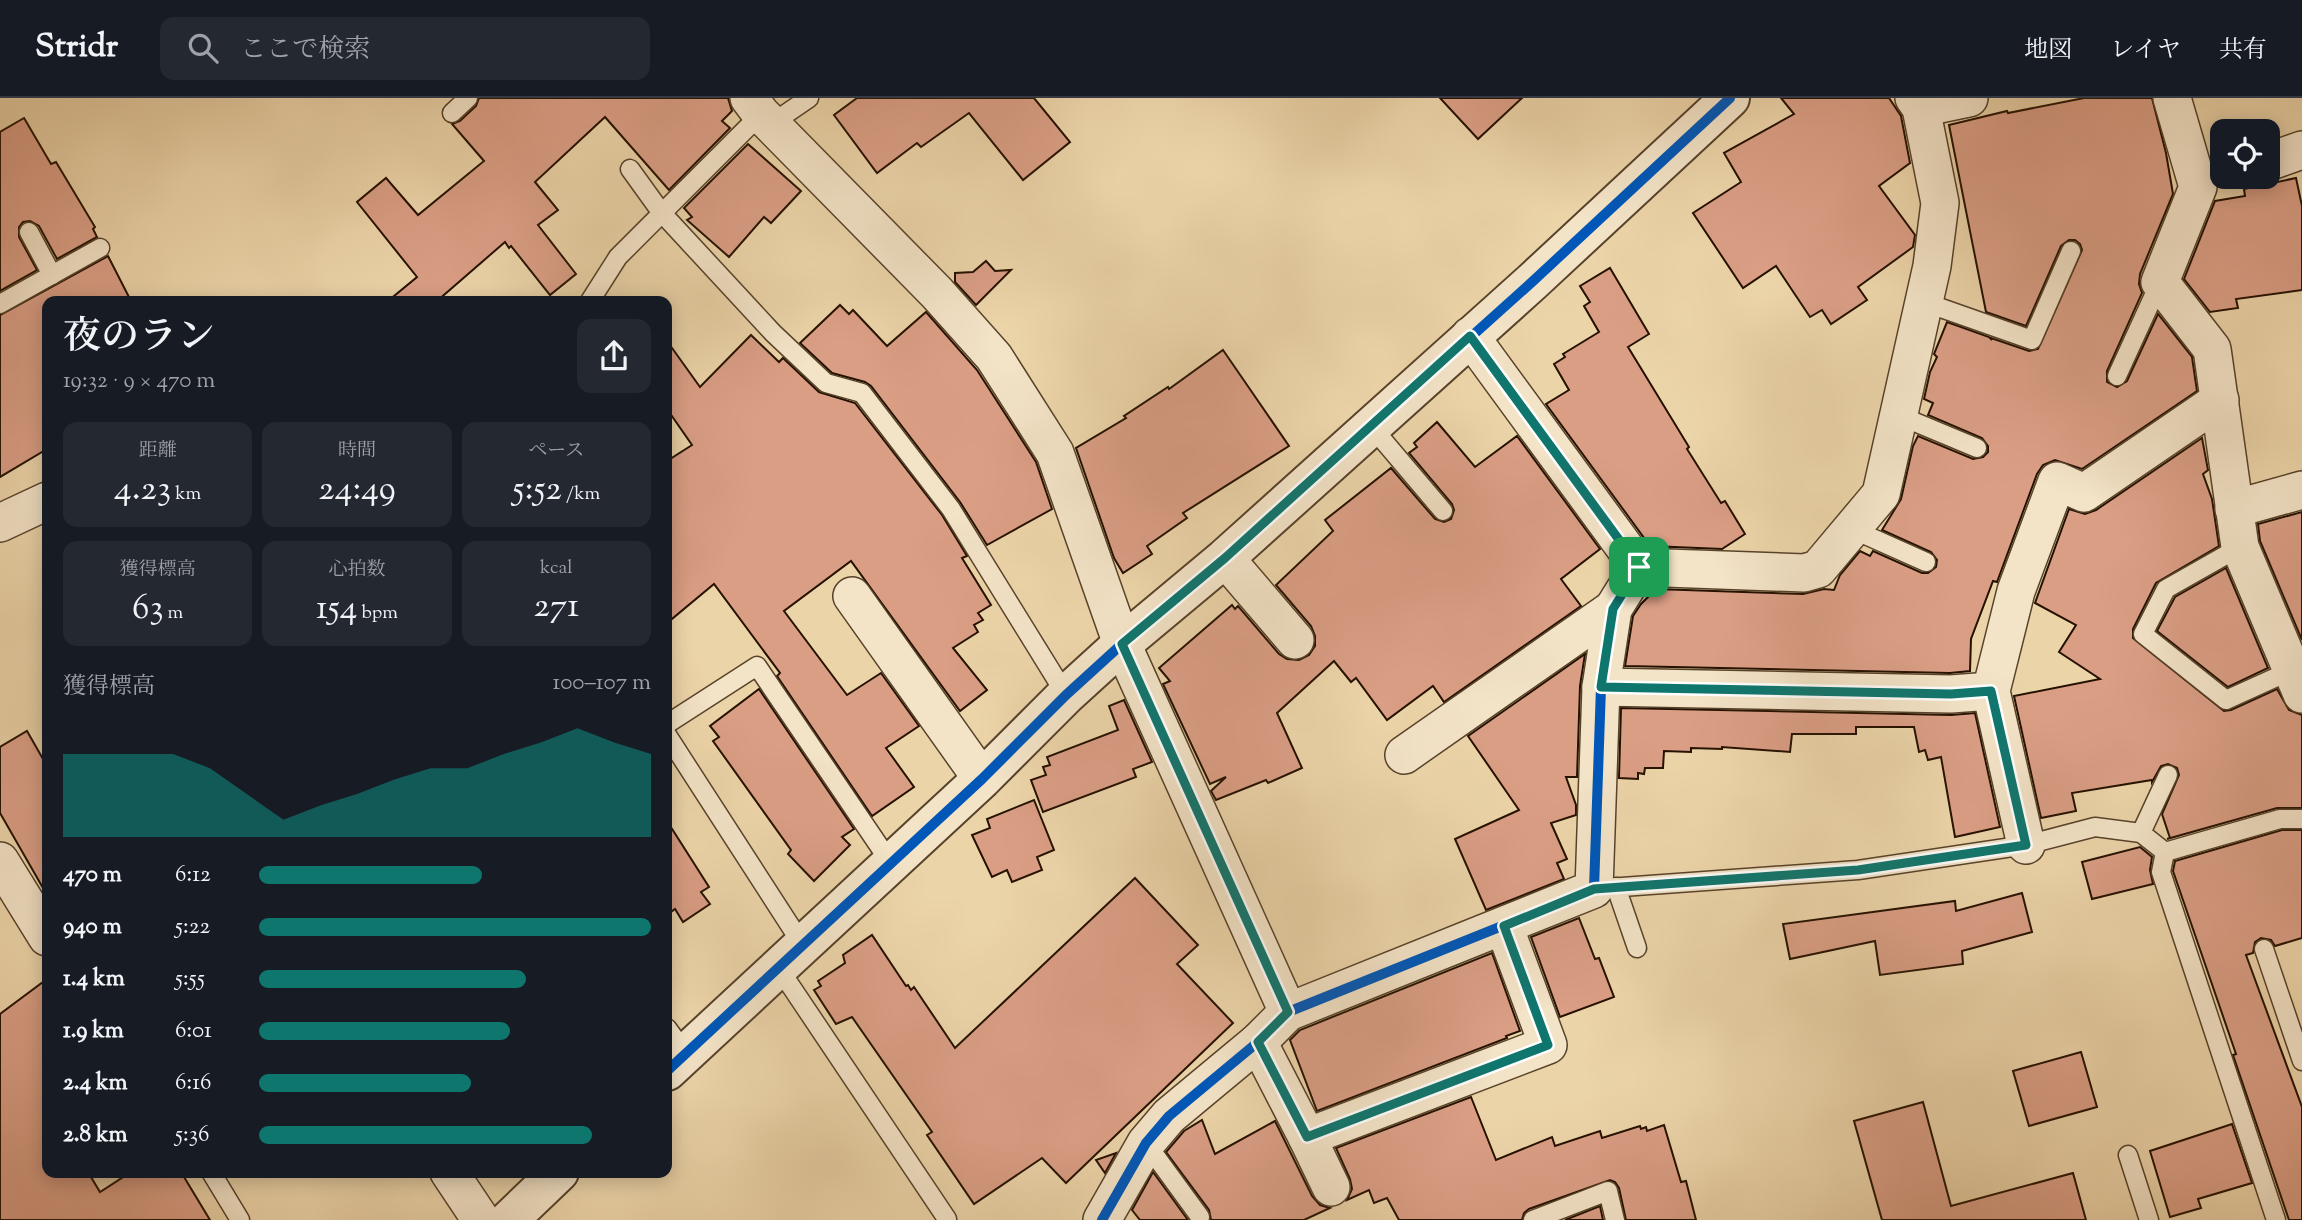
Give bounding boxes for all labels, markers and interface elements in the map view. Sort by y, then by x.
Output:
search box [160,17,650,80]
text: Stridr [35,24,118,72]
icon: search [184,29,222,67]
text: ここで検索 [240,32,370,69]
text: 地図 [2024,34,2072,68]
text: レイヤ [2110,34,2181,68]
text: 共有 [2219,34,2267,68]
map controls [2210,119,2280,189]
button: locate [2210,119,2280,189]
text: 夜のラン [63,312,215,366]
button: share [577,319,651,393]
text: 19:32 · 9 × 470 m [63,365,215,398]
text: 距離 [139,438,177,465]
text: 時間 [338,438,376,465]
text: ペース [528,438,584,465]
text: 4.23 [114,465,171,516]
text: 24:49 [318,465,396,516]
text: 5:52 [512,465,562,516]
text: km [171,481,201,508]
text: /km [562,481,600,508]
pin [1609,537,1669,597]
icon: arrive [1620,548,1658,586]
text: kcal [540,555,573,582]
text: 獲得標高 [120,557,196,584]
text: 心拍数 [328,557,386,584]
text: 271 [533,582,579,633]
text: 63 [132,584,164,635]
text: 154 [316,584,357,635]
text: m [164,600,183,627]
text: bpm [357,600,398,627]
text: 100–107 m [553,667,651,700]
text: 獲得標高 [63,671,155,704]
text: 470 m [63,859,122,892]
text: 6:12 [175,859,211,892]
text: 940 m [63,911,122,944]
text: 5:22 [175,911,210,944]
text: 1.4 km [63,963,125,996]
text: 5:55 [175,963,205,996]
text: 1.9 km [63,1015,124,1048]
text: 6:01 [175,1015,212,1048]
text: 2.4 km [63,1067,128,1100]
text: 6:16 [175,1067,211,1100]
text: 2.8 km [63,1119,128,1152]
text: 5:36 [175,1119,209,1152]

